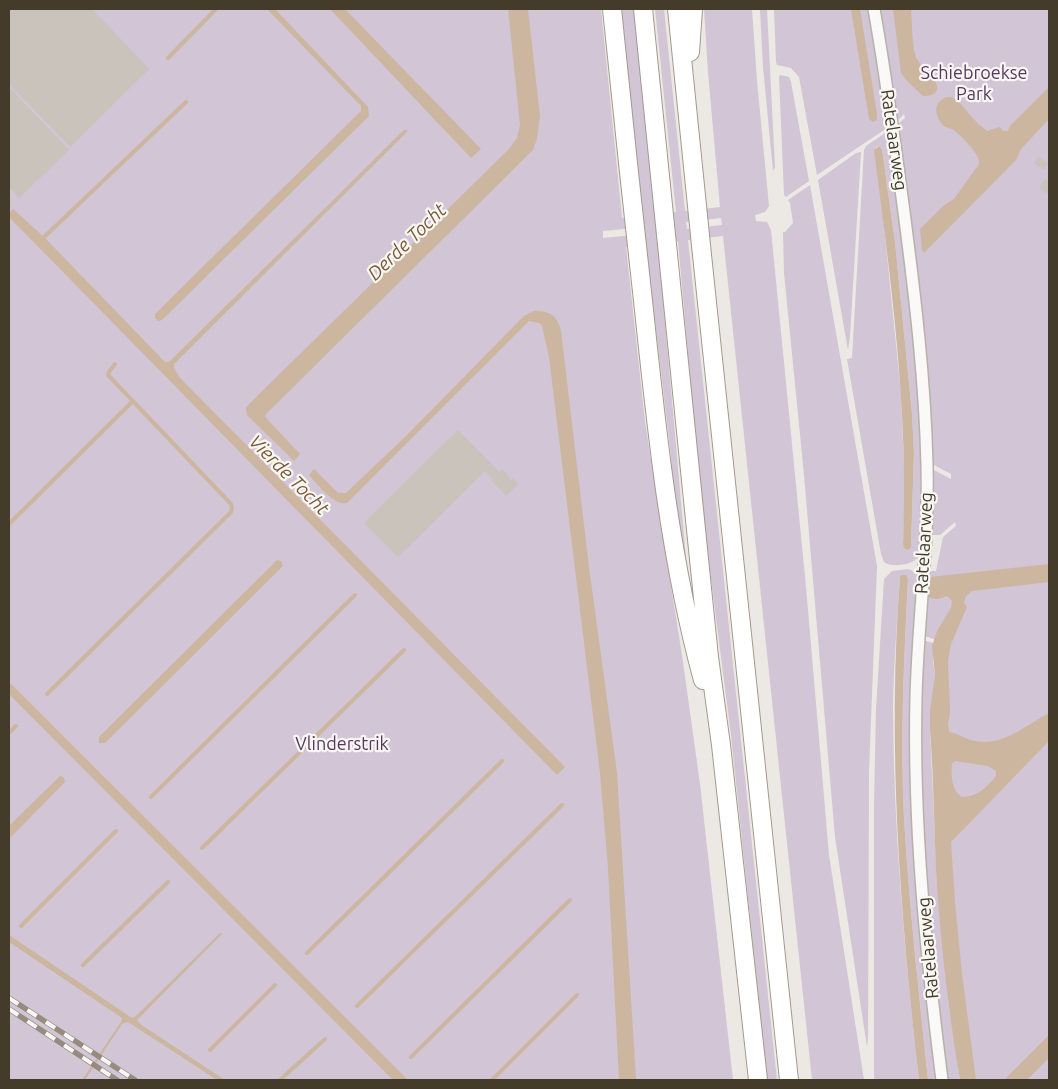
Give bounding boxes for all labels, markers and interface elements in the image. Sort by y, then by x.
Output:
park label: Schiebroekse Park [920,62,1028,104]
street label: Ratelaarweg [876,88,912,192]
water label: Derde Tocht [363,199,451,285]
water label: Vierde Tocht [244,430,334,520]
street label: Ratelaarweg [911,491,937,595]
park label: Vlinderstrik [295,733,389,755]
street label: Ratelaarweg [913,896,943,1000]

